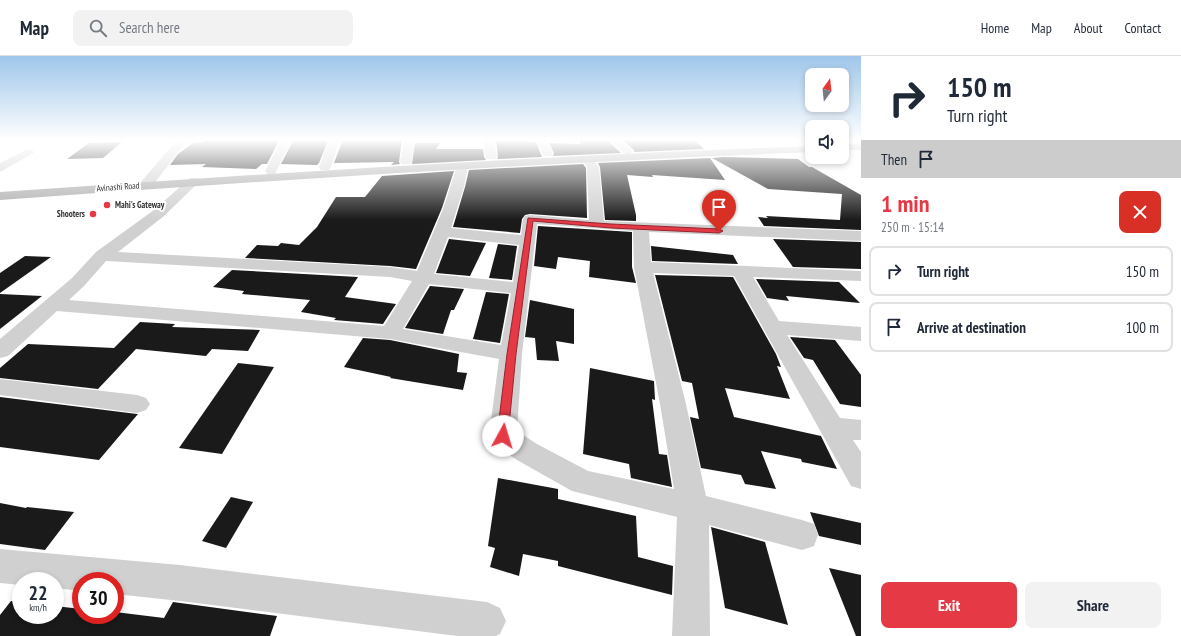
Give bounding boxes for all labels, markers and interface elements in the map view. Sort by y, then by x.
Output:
search box [73,10,353,46]
text: Map [20,16,49,40]
icon: search [87,17,109,39]
text: Search here [119,18,180,37]
text: Home [981,19,1009,37]
text: Map [1031,19,1052,37]
text: About [1074,19,1103,37]
text: Contact [1125,19,1161,37]
north arrow [805,68,849,112]
map controls [805,68,849,164]
text: 150 m [947,68,1011,105]
icon: right [881,72,933,124]
text: Turn right [947,104,1007,127]
button: sound [805,120,849,164]
icon: arrive [915,148,937,170]
text: Then [881,150,907,169]
street label: Avinashi Road [96,180,140,193]
text: 1 min [881,188,929,219]
pin [702,190,736,231]
button: close [1119,191,1161,233]
icon: arrive [708,196,730,218]
place label: Mahi's Gateway [115,199,165,210]
marker: Mahi's Gateway [102,200,112,210]
place label: Shooters [57,208,85,219]
marker: Shooters [88,209,98,219]
text: 250 m · 15:14 [881,219,944,236]
icon: right [883,260,905,282]
text: Turn right [917,262,969,281]
text: 150 m [1126,262,1159,281]
icon: arrive [883,316,905,338]
text: Arrive at destination [917,318,1026,337]
text: 100 m [1126,318,1159,337]
position arrow [482,415,524,457]
speed limit sign: 30 [72,572,124,624]
text: 22 [28,580,48,606]
button: Exit [881,582,1017,628]
button: Share [1025,582,1161,628]
text: km/h [29,601,47,614]

